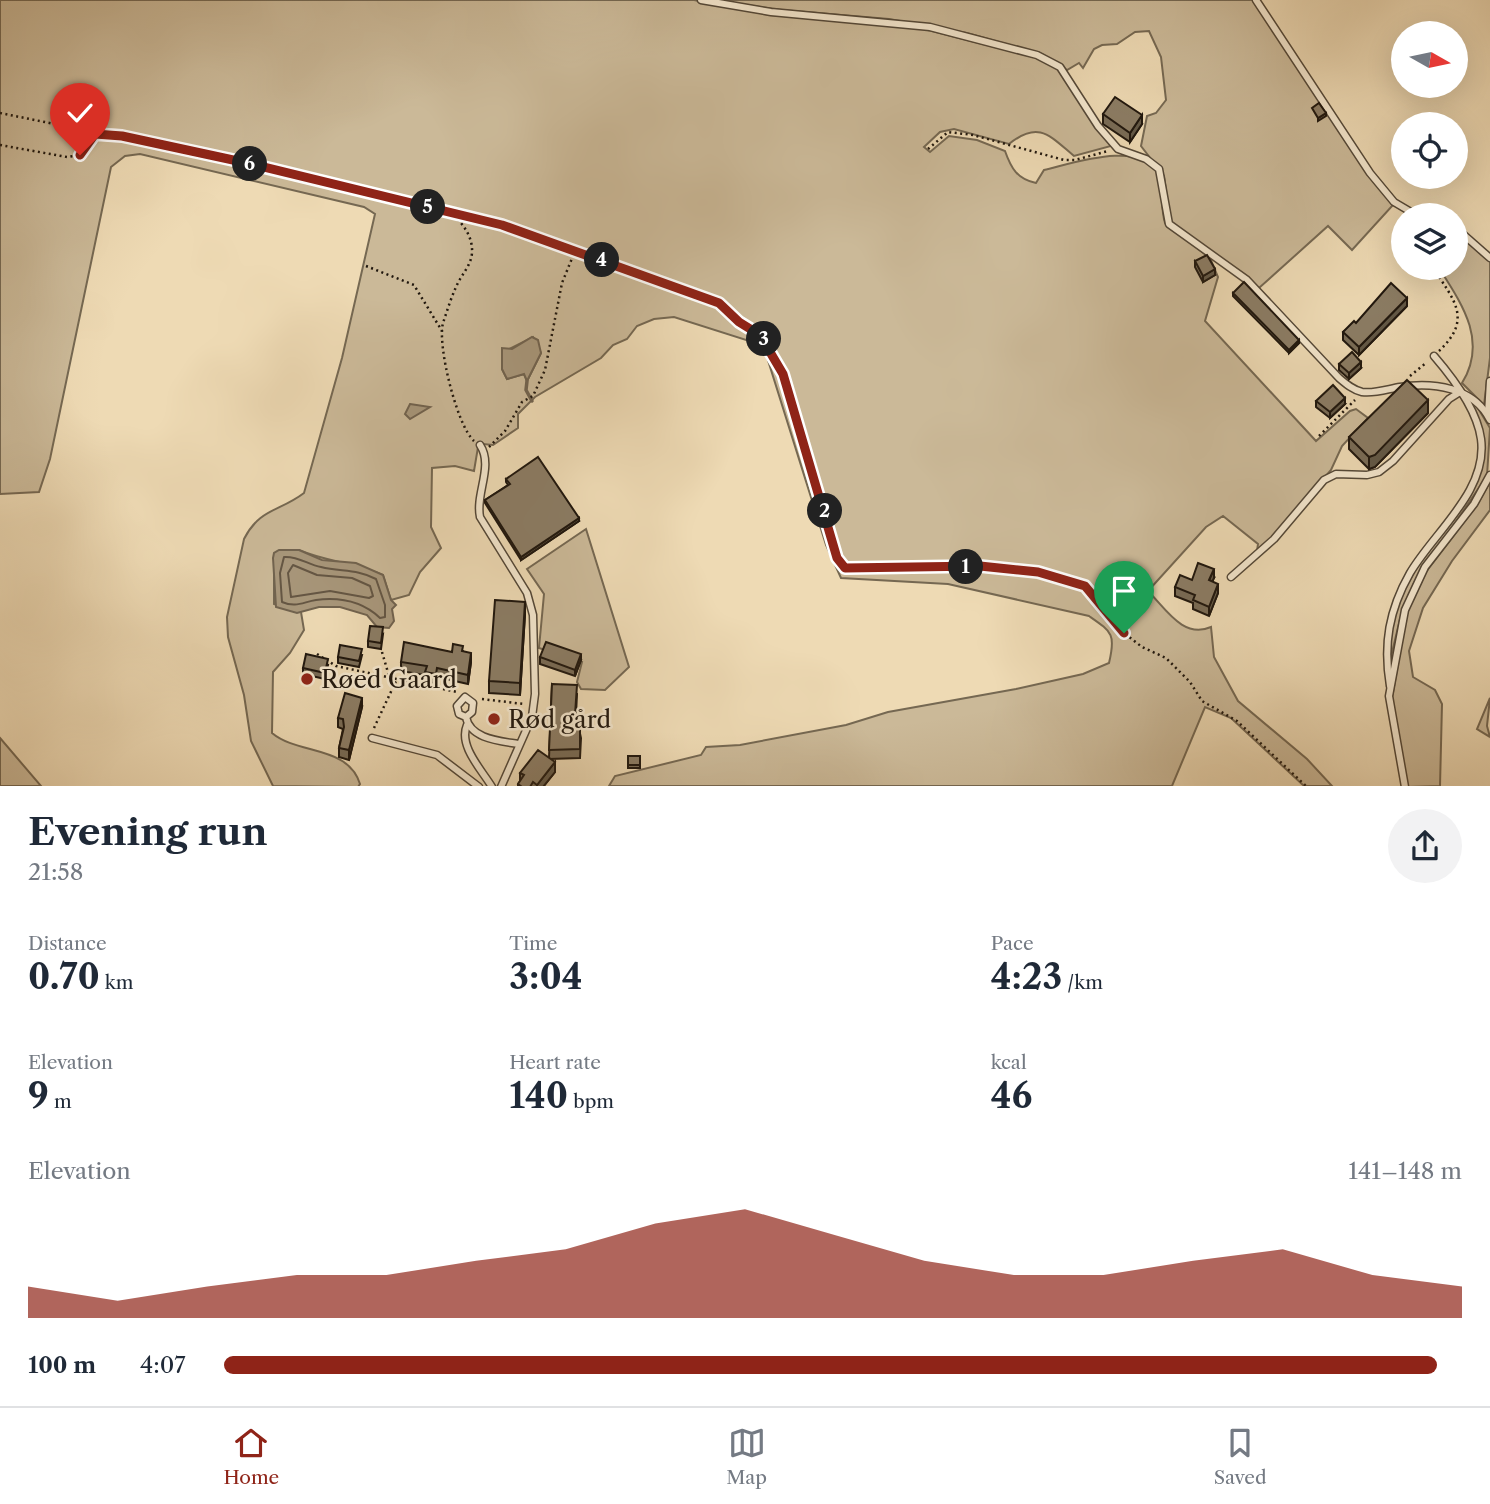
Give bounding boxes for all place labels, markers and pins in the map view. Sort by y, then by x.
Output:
pin [50,83,110,155]
pin: 6 [232,146,268,182]
pin: 5 [410,190,446,224]
pin: 4 [584,243,620,278]
pin: 3 [746,322,782,356]
pin: 2 [808,494,842,528]
pin: 1 [948,550,984,584]
pin [1094,561,1154,633]
place label: Røed Gaard [321,665,457,694]
marker: Røed Gaard [299,671,315,687]
place label: Rød gård [508,705,611,734]
marker: Rød gård [486,711,502,727]

